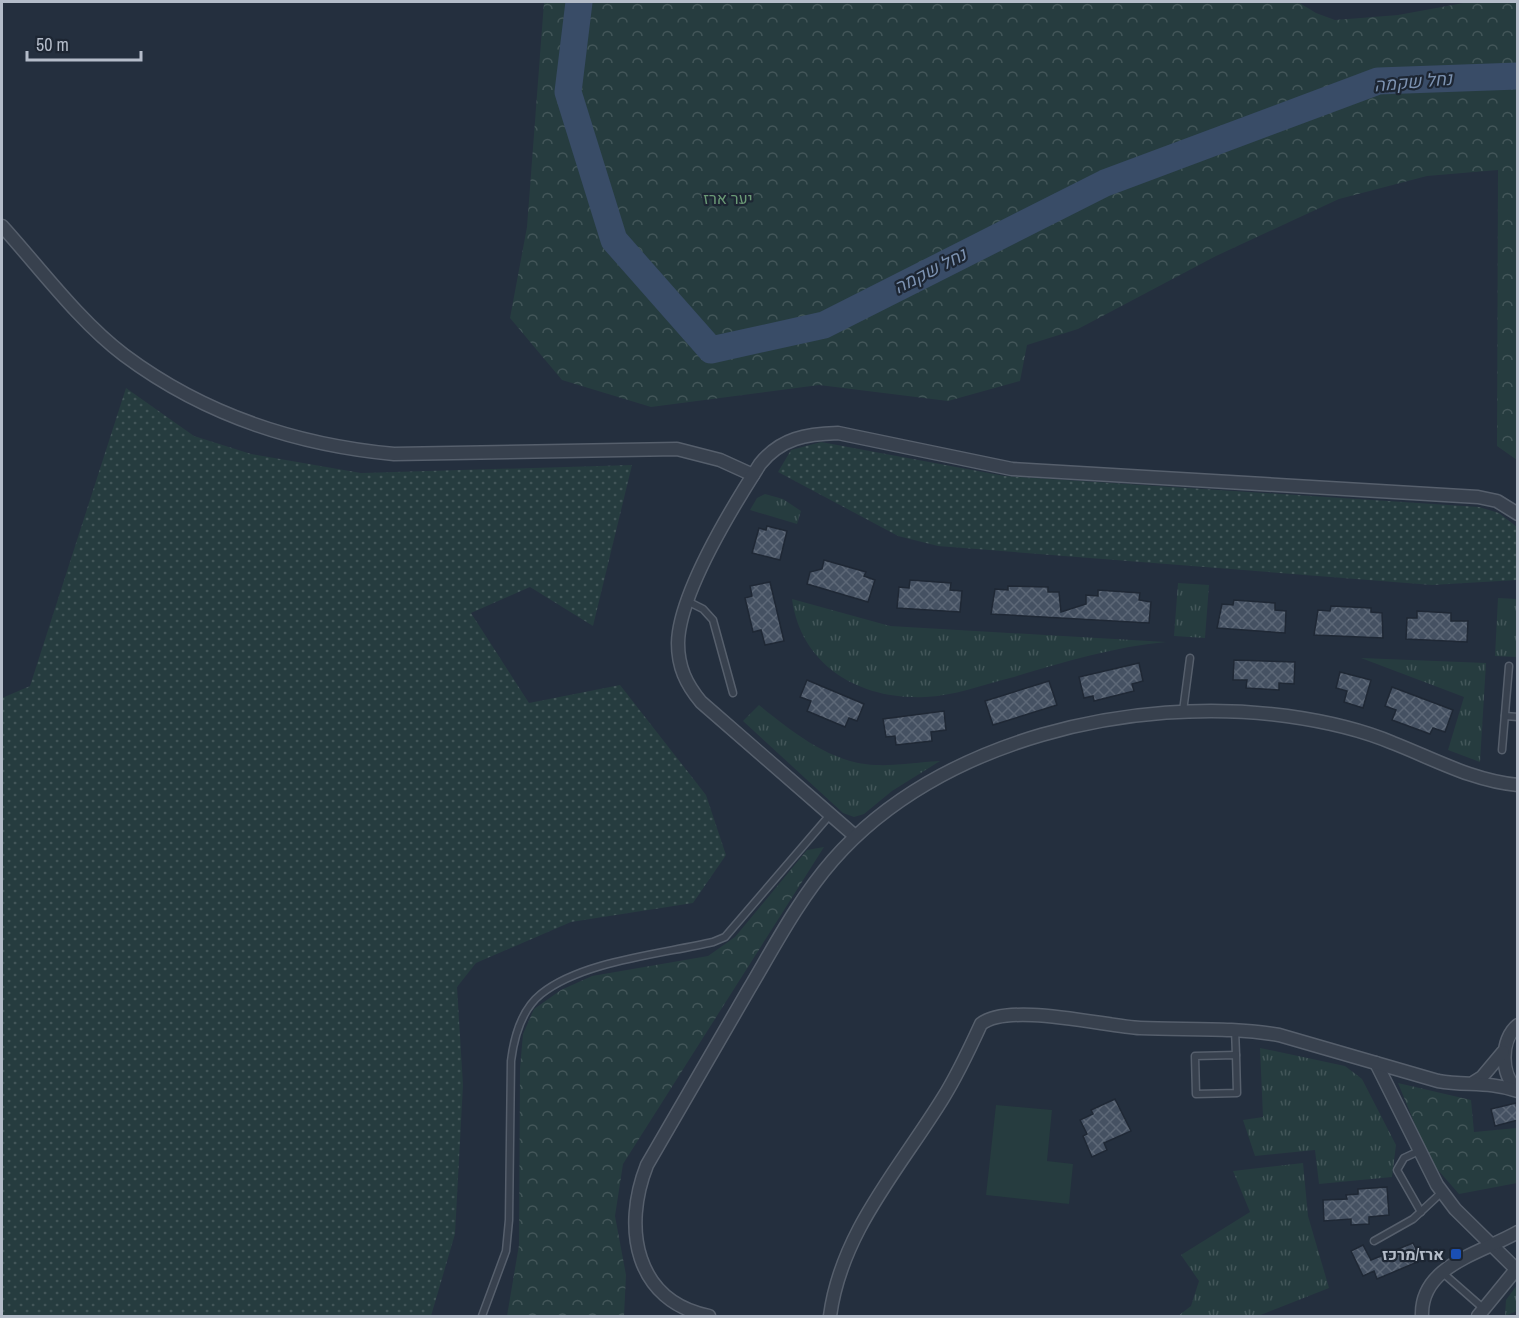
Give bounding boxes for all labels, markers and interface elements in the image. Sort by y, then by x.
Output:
scale bar [27,24,141,62]
text: 50 m [36,32,69,57]
water label: נחל שקמה [1373,66,1455,97]
park label: יער ארז [703,187,753,209]
water label: נחל שקמה [889,241,972,299]
place label: ארז/מרכז [1382,1243,1444,1265]
marker: ארז/מרכז [1449,1247,1463,1261]

